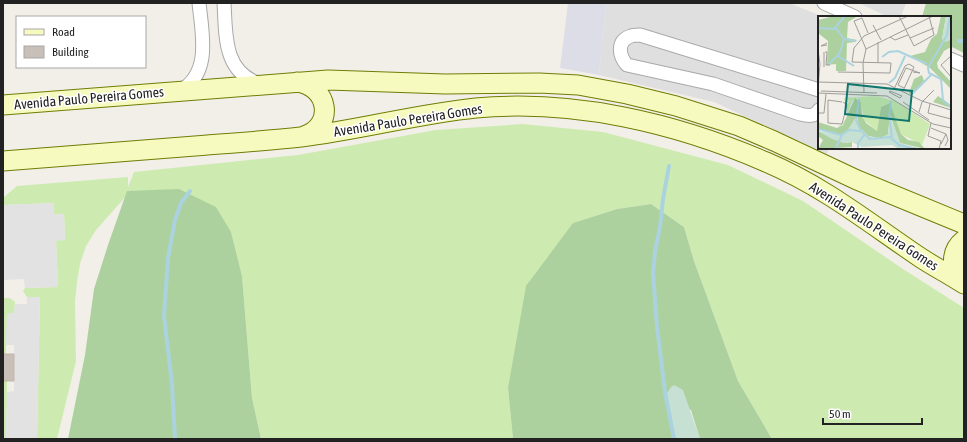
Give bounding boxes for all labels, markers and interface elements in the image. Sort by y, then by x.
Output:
legend [16,16,146,68]
inset map [818,16,951,149]
text: Road [52,25,75,39]
text: Building [52,45,90,59]
street label: Avenida Paulo Pereira Gomes [13,83,165,113]
street label: Avenida Paulo Pereira Gomes [333,100,484,140]
street label: Avenida Paulo Pereira Gomes [807,178,941,274]
scale bar [823,400,922,426]
text: 50 m [829,407,851,421]

